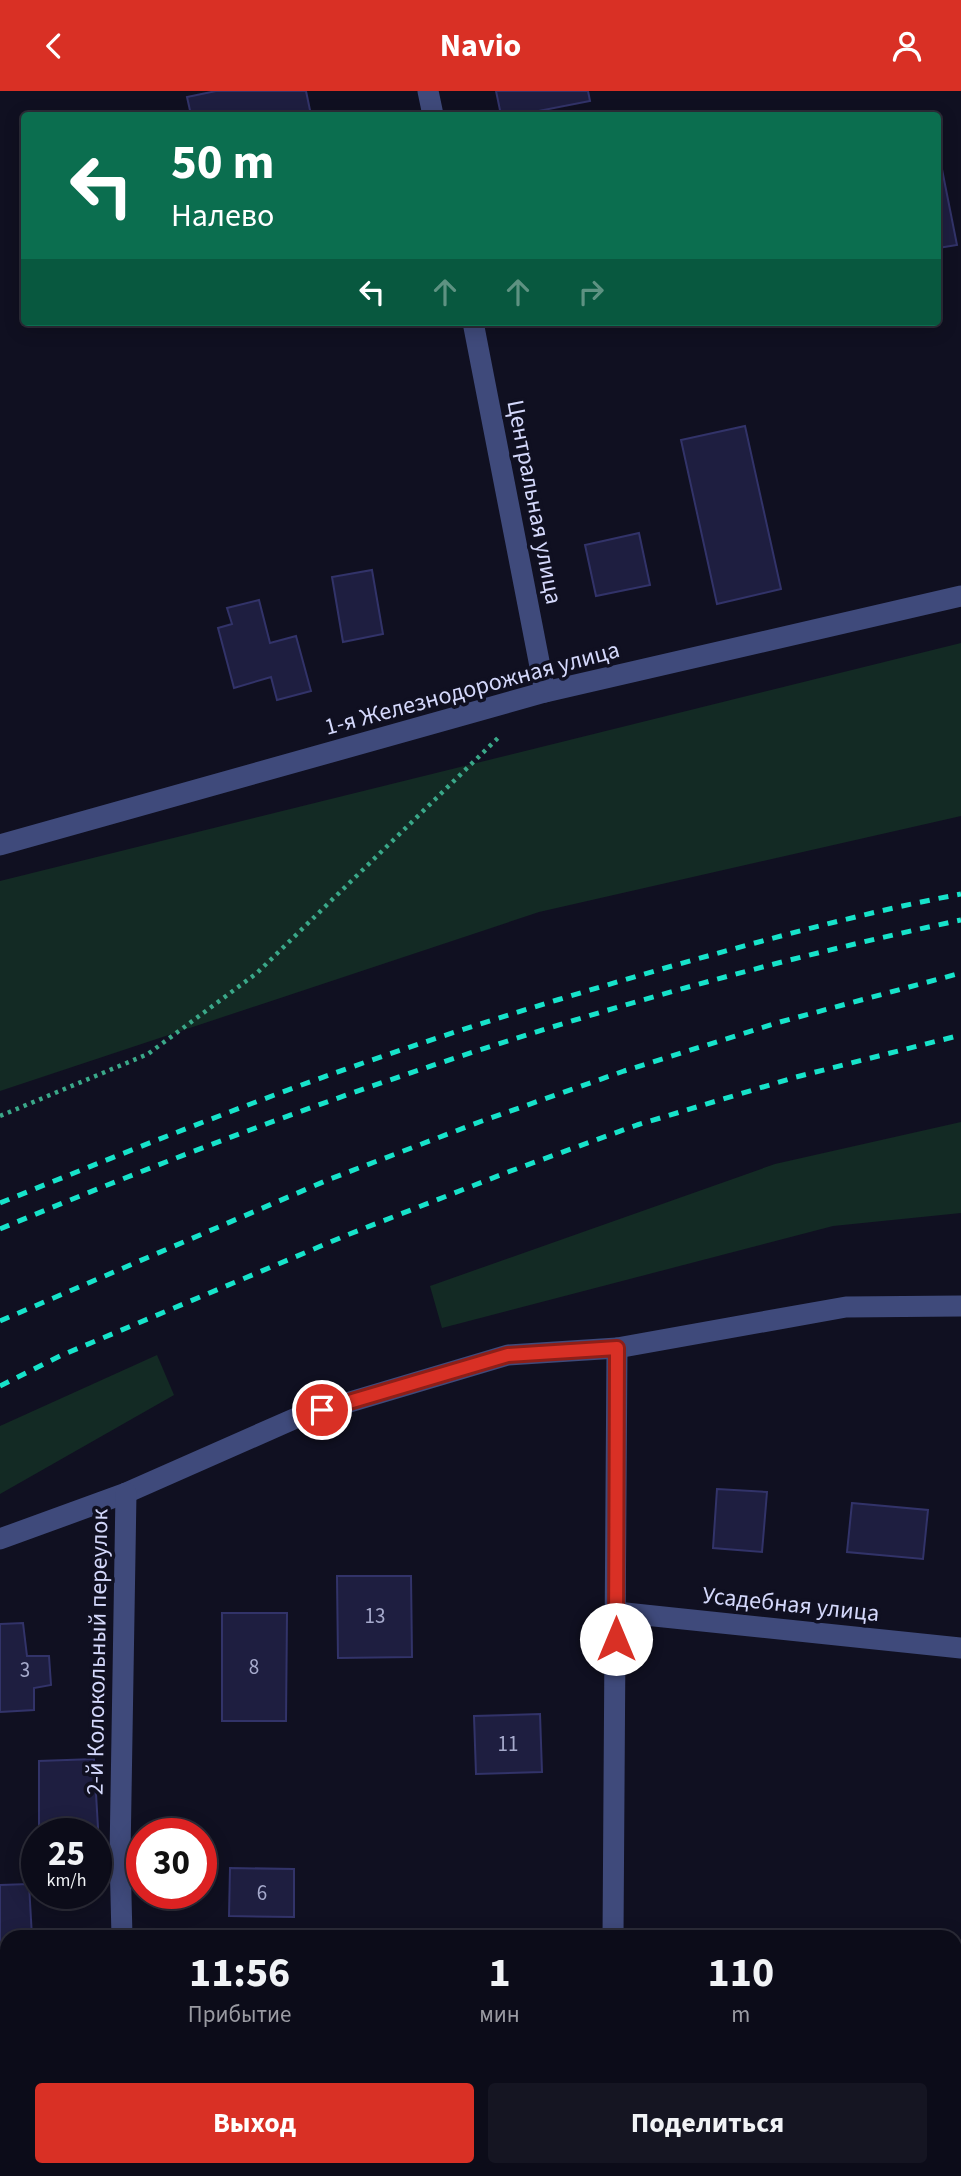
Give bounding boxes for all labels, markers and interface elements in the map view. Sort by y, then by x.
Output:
text: Navio [440,23,521,69]
icon: back [35,27,73,65]
icon: person [888,27,926,65]
text: 50 m [171,128,275,198]
icon: left [56,140,147,231]
text: Налево [171,193,274,239]
icon: left [353,273,391,311]
icon: ahead [426,273,464,311]
icon: ahead [499,273,537,311]
icon: right [572,273,610,311]
street label: Центральная улица [498,397,571,607]
street label: 1-я Железнодорожная улица [321,632,624,745]
pin [292,1380,352,1440]
icon: arrive [303,1391,341,1429]
street label: 2-й Колокольный переулок [78,1508,117,1796]
street label: Усадебная улица [701,1578,881,1631]
house number: 13 [365,1601,385,1631]
position arrow [579,1602,653,1676]
house number: 8 [249,1652,259,1682]
house number: 3 [20,1655,30,1685]
house number: 11 [498,1729,518,1759]
speed limit sign: 30 [126,1818,217,1909]
text: 25 [48,1829,85,1879]
text: km/h [47,1868,86,1893]
house number: 6 [257,1878,267,1908]
text: 11:56 [189,1943,290,2003]
text: 1 [488,1943,511,2003]
text: 110 [708,1943,774,2003]
text: Прибытие [188,1998,291,2031]
text: мин [479,1998,520,2031]
text: m [731,1998,750,2031]
button: Выход [35,2083,474,2163]
button: Поделиться [488,2083,927,2163]

